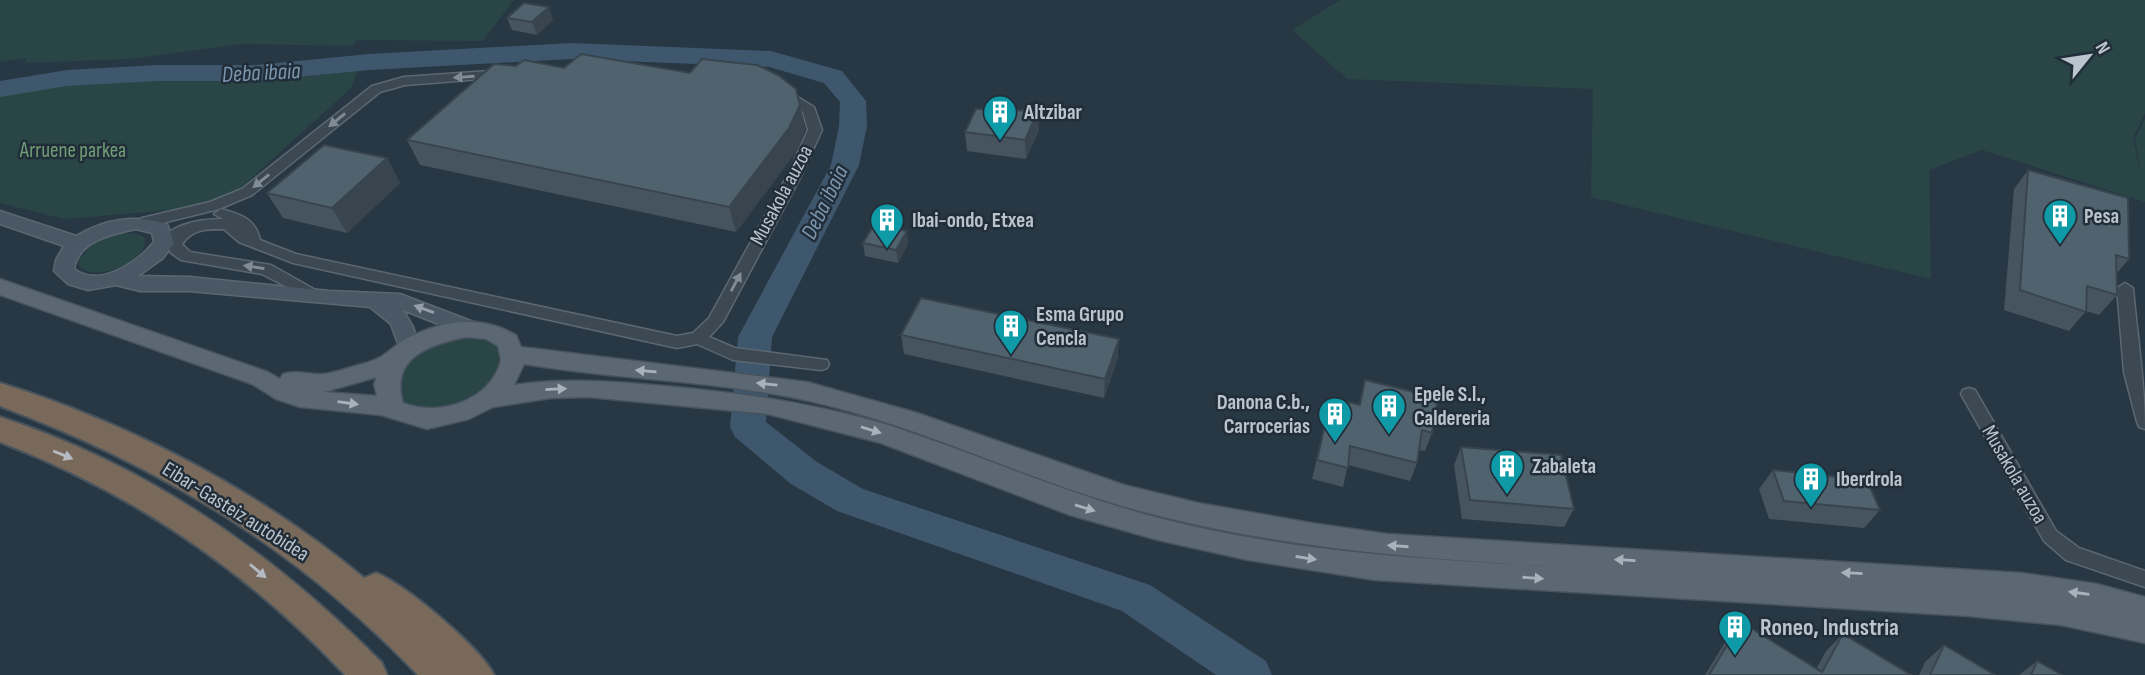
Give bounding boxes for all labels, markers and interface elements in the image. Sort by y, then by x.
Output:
north arrow [2054,21,2124,91]
text: N [2090,38,2115,58]
water label: Deba ibaia [221,57,302,89]
one-way arrow [453,72,475,83]
building icon: Altzibar [981,93,1019,142]
place label: Altzibar [1023,100,1082,125]
one-way arrow [328,113,346,128]
park label: Arruene parkea [19,138,126,163]
street label: Musakola auzoa [745,141,818,249]
water label: Deba ibaia [795,160,855,244]
one-way arrow [252,174,270,189]
building icon: Pesa [2041,197,2079,246]
building icon: Ibai-ondo, Etxea [868,201,906,250]
place label: Pesa [2084,204,2119,229]
place label: Ibai-ondo, Etxea [912,208,1034,233]
one-way arrow [242,261,264,272]
one-way arrow [730,272,742,292]
place label: Esma Grupo Cencla [1036,302,1124,351]
one-way arrow [414,303,435,314]
building icon: Esma Grupo Cencla [992,307,1030,356]
one-way arrow [635,365,657,376]
one-way arrow [755,378,777,389]
place label: Epele S.l., Caldereria [1414,382,1490,431]
one-way arrow [545,383,567,394]
building icon: Epele S.l., Caldereria [1370,387,1408,436]
place label: Danona C.b., Carrocerias [1217,390,1310,439]
building icon: Danona C.b., Carrocerias [1316,395,1354,444]
one-way arrow [337,397,359,408]
street label: Musakola auzoa [1976,421,2053,528]
one-way arrow [861,426,882,436]
building icon: Zabaleta [1488,447,1526,496]
one-way arrow [53,449,74,460]
place label: Zabaleta [1532,454,1596,479]
street label: Eibar-Gasteiz autobidea [158,456,314,567]
building icon: Iberdrola [1792,460,1830,509]
place label: Iberdrola [1836,467,1902,492]
one-way arrow [1074,504,1095,514]
one-way arrow [1387,540,1409,551]
one-way arrow [1296,553,1318,564]
one-way arrow [1614,554,1636,565]
one-way arrow [250,563,267,578]
one-way arrow [1841,567,1863,578]
one-way arrow [1522,573,1544,584]
one-way arrow [2068,587,2090,598]
building icon: Roneo, Industria [1716,608,1754,657]
place label: Roneo, Industria [1760,613,1899,642]

